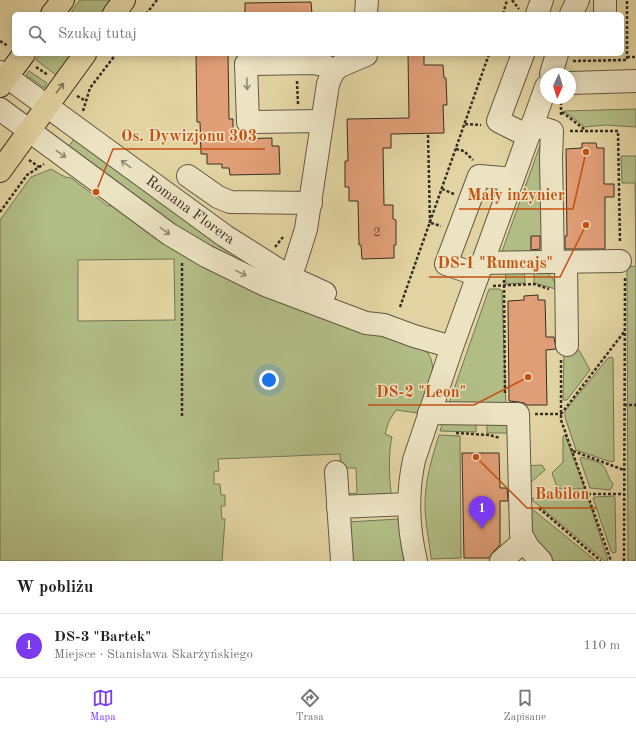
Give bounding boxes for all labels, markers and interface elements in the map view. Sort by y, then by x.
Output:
search box [12,12,624,56]
icon: search [26,23,48,45]
text: Szukaj tutaj [58,27,137,42]
north arrow [540,68,576,104]
one-way arrow [243,77,251,90]
one-way arrow [56,83,65,94]
callout: Os. Dywizjonu 303 [113,121,265,149]
text: Os. Dywizjonu 303 [121,129,257,145]
one-way arrow [55,150,66,158]
one-way arrow [121,160,132,168]
street label: Romana Florera [143,173,237,248]
callout: Mały inżynier [459,181,573,209]
text: Mały inżynier [467,188,565,204]
house number: 2 [373,226,381,239]
one-way arrow [160,227,171,235]
callout: DS-1 "Rumcajs" [429,249,560,277]
text: DS-1 "Rumcajs" [437,256,553,272]
one-way arrow [235,270,247,277]
your location [259,370,279,390]
callout: DS-2 "Leon" [368,377,474,405]
text: DS-2 "Leon" [376,385,466,401]
callout: Babilon [527,480,597,508]
text: Babilon [535,487,589,503]
pin: 1 [469,496,495,529]
text: W pobliżu [16,579,93,596]
text: DS-3 "Bartek" [54,630,151,645]
text: 1 [25,639,33,652]
text: 110 m [583,639,620,652]
text: Miejsce · Stanisława Skarżyńskiego [54,648,253,661]
tab: Mapa [90,687,116,725]
tab: Trasa [296,687,324,725]
tab: Zapisane [504,687,546,725]

